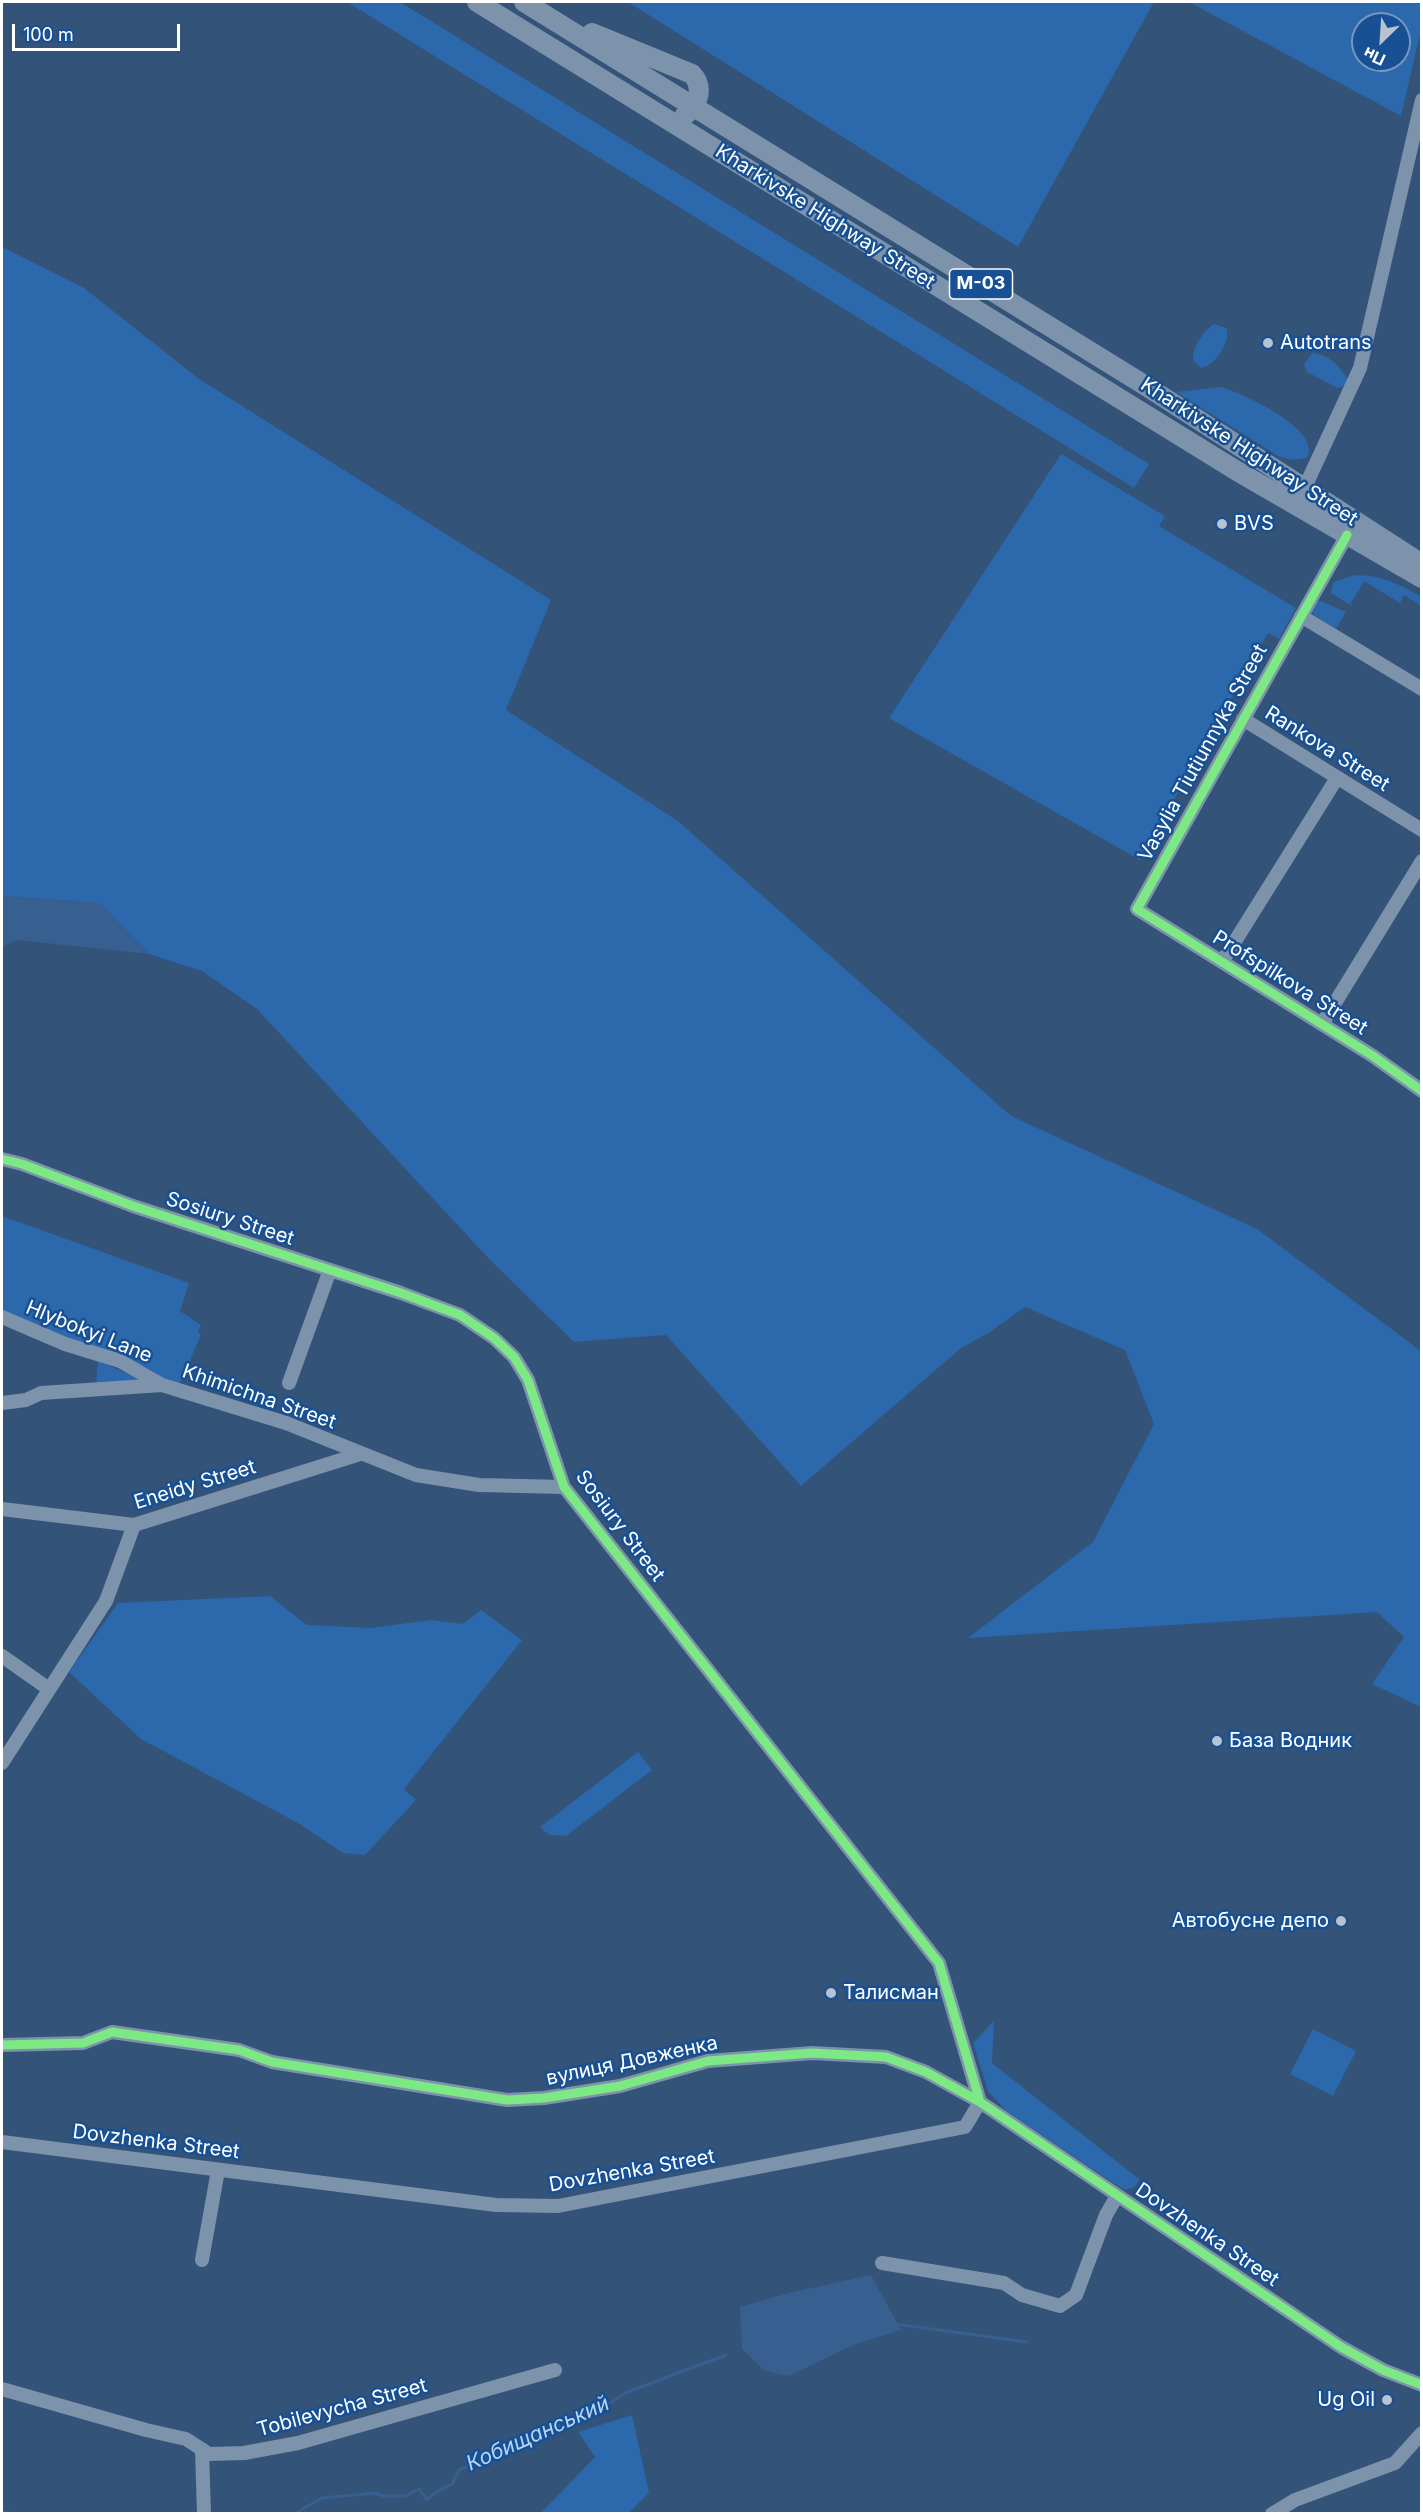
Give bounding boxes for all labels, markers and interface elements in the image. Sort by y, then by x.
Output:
scale bar [15,12,183,50]
north arrow [1351,12,1411,72]
text: 100 m [23,24,74,45]
text: Пн [1360,43,1388,70]
street label: Kharkivske Highway Street [711,139,939,295]
road number: М-03 [950,269,1012,299]
place label: Autotrans [1280,331,1372,355]
marker: Autotrans [1261,336,1275,350]
street label: Kharkivske Highway Street [1136,373,1362,531]
place label: BVS [1234,512,1274,536]
marker: BVS [1215,517,1229,531]
street label: Vasylia Tiutiunnyka Street [1133,640,1273,866]
street label: Rankova Street [1260,701,1394,797]
street label: Profspilkova Street [1208,926,1372,1040]
street label: Sosiury Street [163,1187,297,1251]
street label: Hlybokyi Lane [22,1296,156,1368]
street label: Khimichna Street [179,1359,339,1435]
street label: Eneidy Street [131,1455,259,1515]
street label: Sosiury Street [570,1466,670,1586]
place label: База Водник [1229,1729,1352,1753]
marker: База Водник [1210,1734,1224,1748]
place label: Автобусне депо [1172,1909,1329,1933]
marker: Автобусне депо [1334,1914,1348,1928]
place label: Талисман [843,1981,939,2005]
marker: Талисман [824,1986,838,2000]
street label: вулиця Довженка [544,2031,720,2091]
street label: Dovzhenka Street [71,2120,241,2164]
street label: Dovzhenka Street [547,2145,717,2197]
street label: Dovzhenka Street [1131,2178,1283,2292]
street label: Tobilevycha Street [254,2374,430,2442]
place label: Ug Oil [1317,2388,1375,2412]
water label: Кобищанський [463,2391,613,2477]
marker: Ug Oil [1380,2393,1394,2407]

